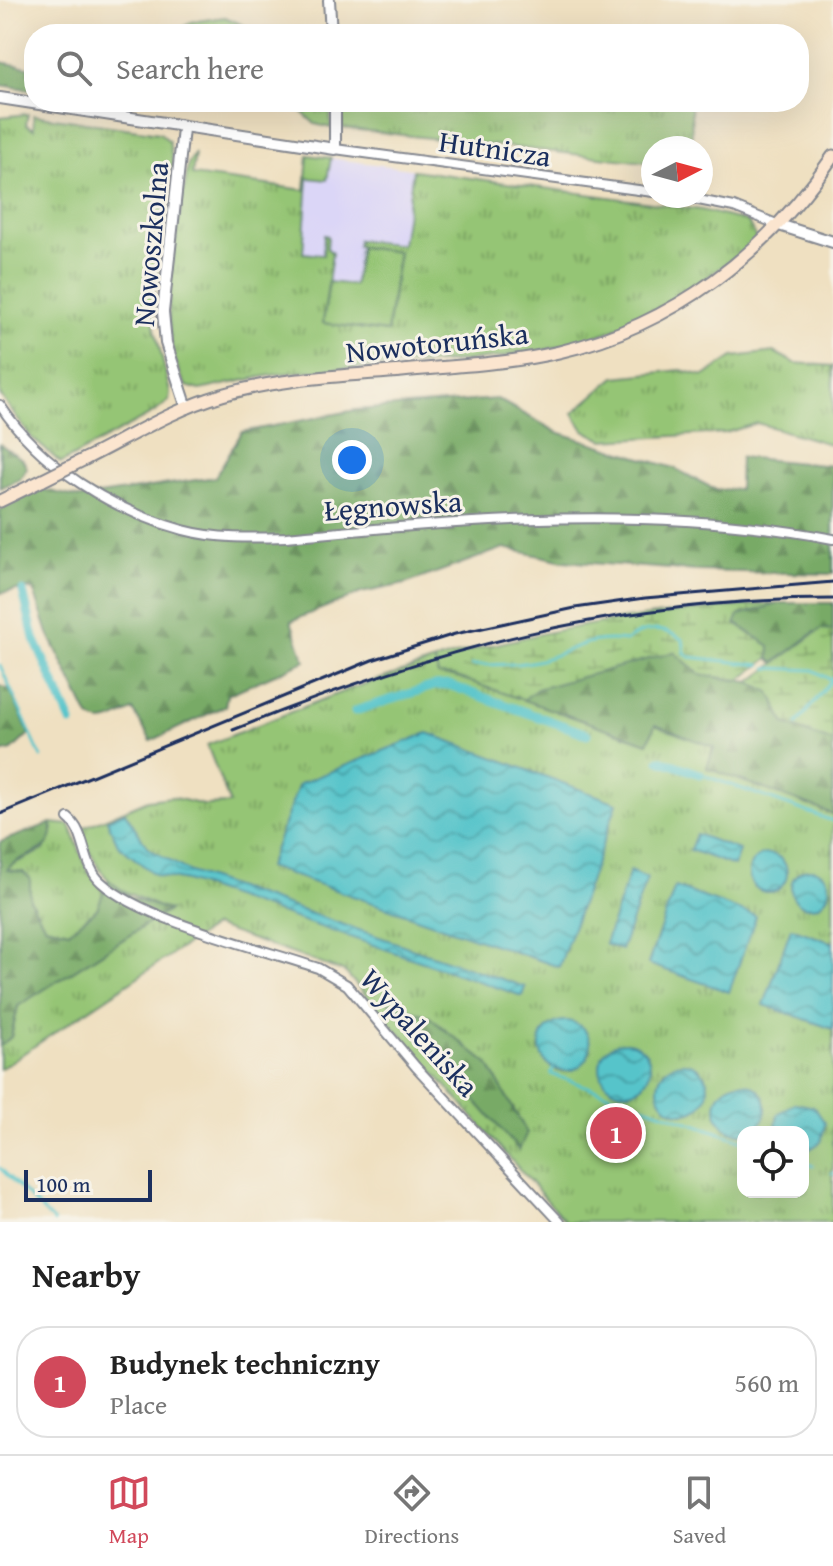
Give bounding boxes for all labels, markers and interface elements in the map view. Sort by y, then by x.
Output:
search box [24,24,809,112]
icon: search [52,46,96,90]
text: Search here [116,46,264,90]
street label: Hutnicza [436,118,554,178]
north arrow [641,136,713,208]
street label: Nowoszkolna [121,160,179,328]
street label: Nowotoruńska [344,311,530,373]
your location [332,440,372,480]
street label: Łęgnowska [323,478,463,532]
street label: Wypaleniska [350,958,490,1106]
pin: 1 [590,1103,642,1163]
map controls [737,1126,809,1198]
button: locate [737,1126,809,1198]
scale bar [24,1166,152,1202]
text: 100 m [36,1168,91,1200]
text: Nearby [32,1250,141,1299]
text: Budynek techniczny [110,1341,380,1385]
text: 1 [53,1363,67,1402]
text: 560 m [734,1363,799,1402]
text: Place [110,1385,167,1424]
tab: Map [107,1471,151,1551]
tab: Directions [365,1471,459,1551]
tab: Saved [673,1471,726,1551]

